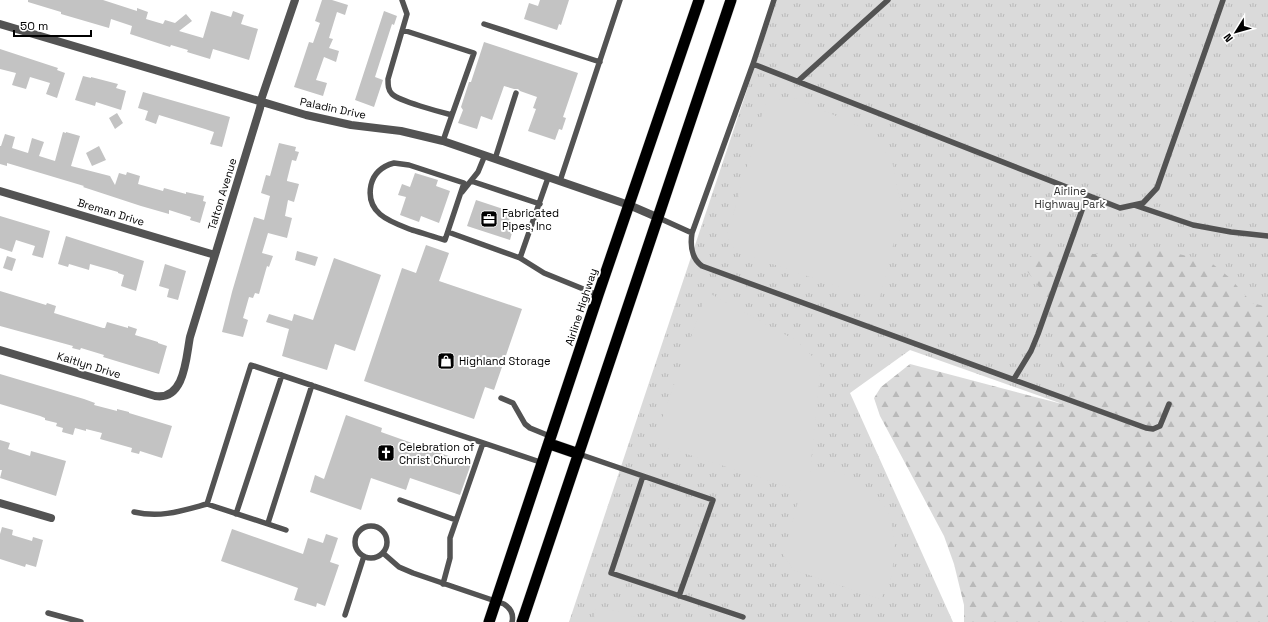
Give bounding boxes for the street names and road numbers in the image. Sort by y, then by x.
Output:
street label: Paladin Drive [299,94,367,122]
street label: Talton Avenue [204,156,240,232]
street label: Breman Drive [76,195,146,229]
street label: Airline Highway [562,267,600,347]
street label: Kaitlyn Drive [55,349,123,381]

